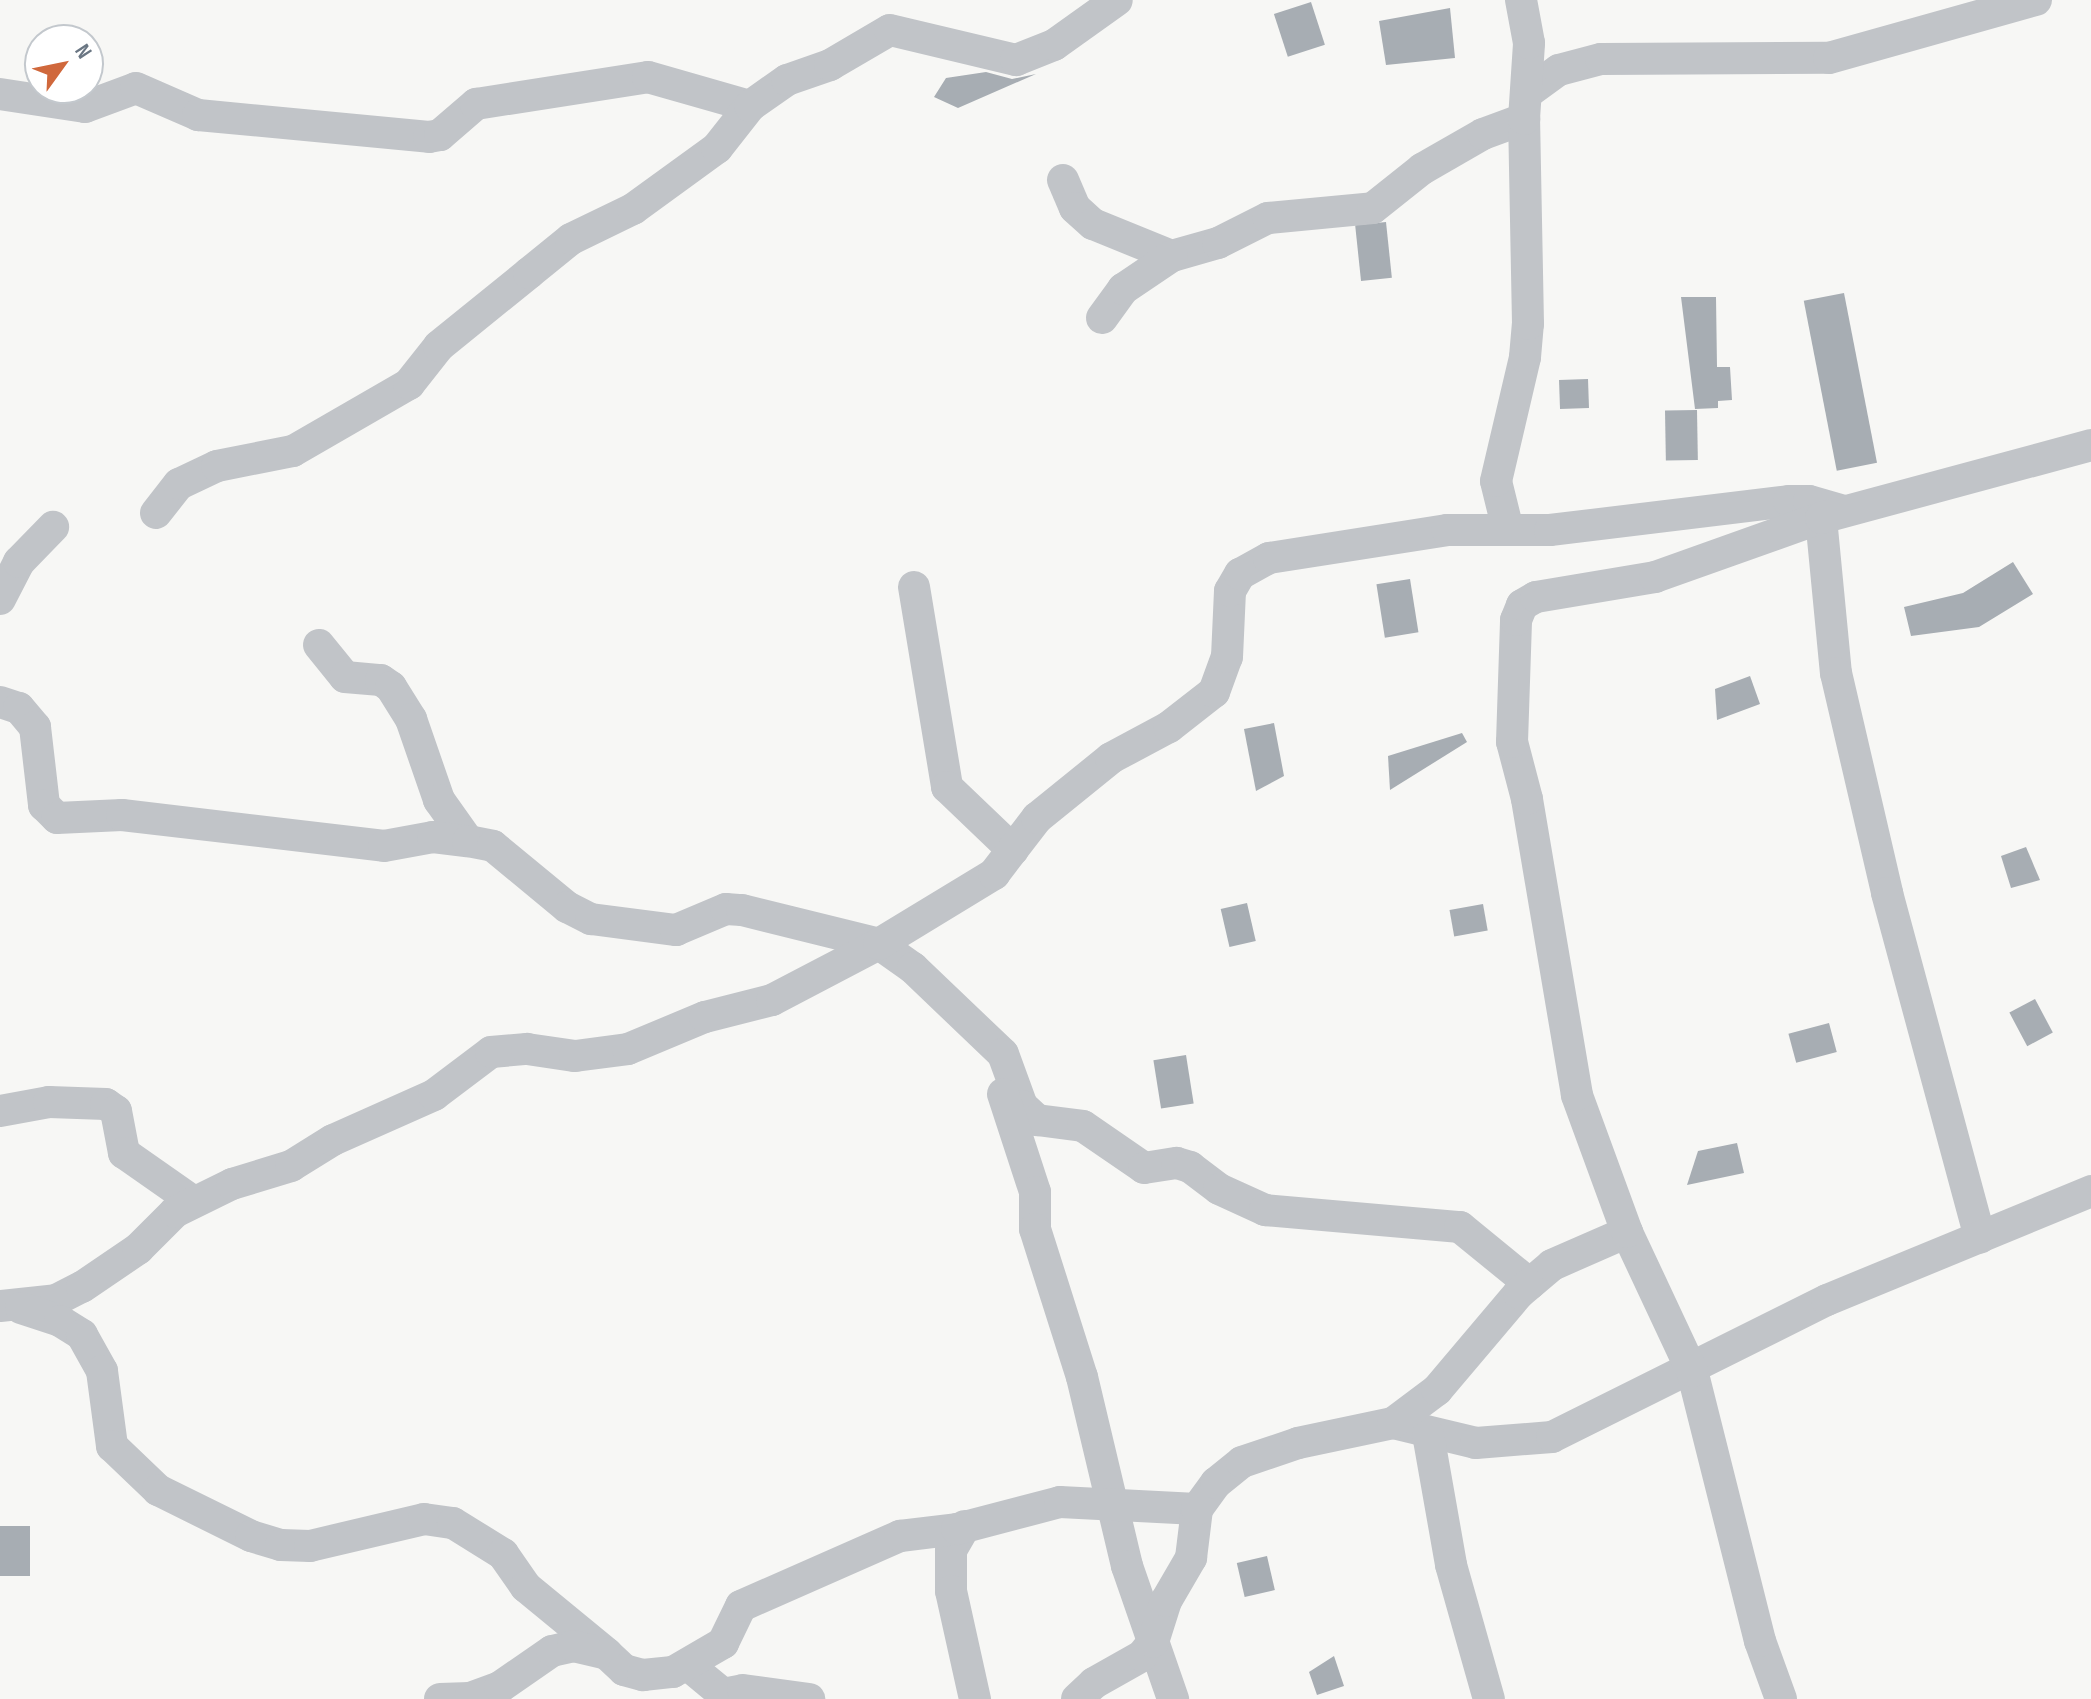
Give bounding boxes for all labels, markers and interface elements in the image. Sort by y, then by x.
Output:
north arrow [24,24,104,104]
text: N [68,39,97,64]

